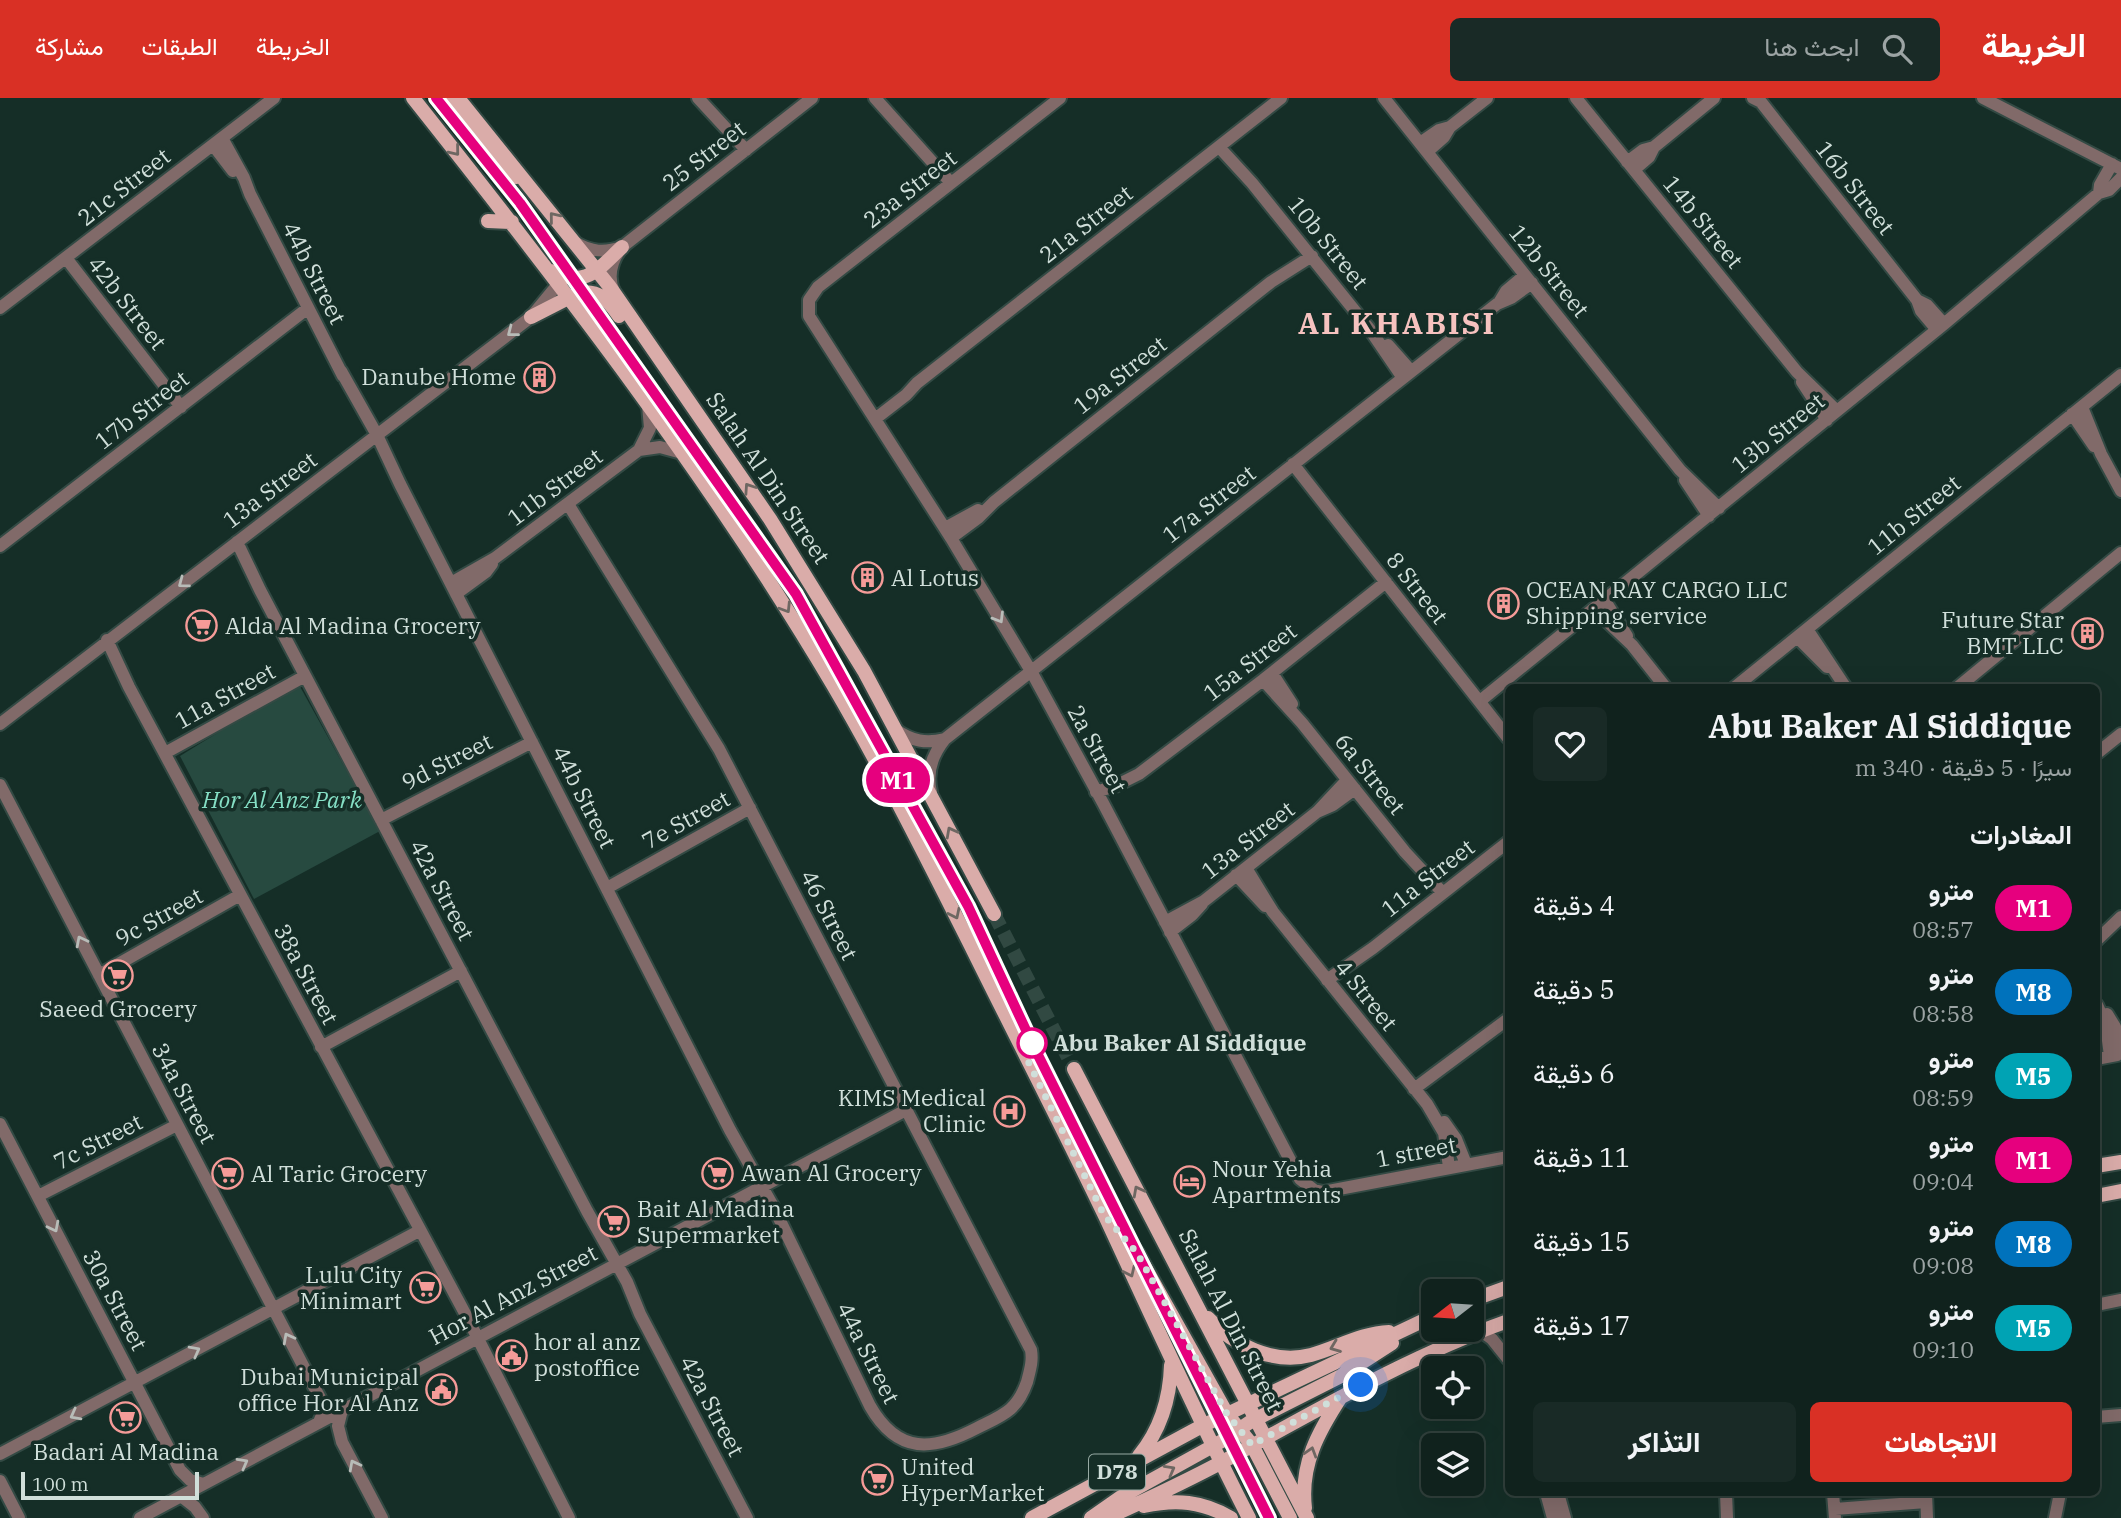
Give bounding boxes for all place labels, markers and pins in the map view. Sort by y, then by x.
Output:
building icon: Danube Home [522,360,556,394]
place label: Danube Home [361,361,516,391]
building icon: Al Lotus [851,561,885,595]
place label: Al Lotus [891,562,979,592]
place label: OCEAN RAY CARGO LLC Shipping service [1526,574,1788,630]
building icon: OCEAN RAY CARGO LLC Shipping service [1486,586,1520,620]
place label: Future Star BMT LLC [1941,604,2064,660]
supermarket icon: Alda Al Madina Grocery [185,609,219,643]
place label: Alda Al Madina Grocery [225,610,481,640]
building icon: Future Star BMT LLC [2070,616,2104,650]
supermarket icon: Saeed Grocery [101,958,135,992]
place label: Saeed Grocery [39,993,197,1023]
place label: Abu Baker Al Siddique [1053,1027,1307,1057]
marker: Abu Baker Al Siddique [1017,1028,1047,1058]
place label: KIMS Medical Clinic [838,1082,986,1138]
hospital icon: KIMS Medical Clinic [992,1094,1026,1128]
place label: Nour Yehia Apartments [1212,1153,1341,1209]
supermarket icon: Awan Al Grocery [701,1156,735,1190]
supermarket icon: Al Taric Grocery [211,1157,245,1191]
place label: Awan Al Grocery [741,1157,922,1187]
place label: Al Taric Grocery [251,1158,428,1188]
hotel icon: Nour Yehia Apartments [1172,1165,1206,1199]
place label: Bait Al Madina Supermarket [637,1193,795,1249]
supermarket icon: Bait Al Madina Supermarket [597,1205,631,1239]
place label: Lulu City Minimart [300,1259,403,1315]
supermarket icon: Lulu City Minimart [408,1271,442,1305]
place label: hor al anz postoffice [534,1326,641,1382]
public building icon: hor al anz postoffice [494,1338,528,1372]
place label: Dubai Municipal office Hor Al Anz [238,1361,419,1417]
public building icon: Dubai Municipal office Hor Al Anz [425,1373,459,1407]
supermarket icon: Badari Al Madina [109,1401,143,1435]
place label: Badari Al Madina [33,1436,219,1466]
place label: United HyperMarket [901,1451,1045,1507]
supermarket icon: United HyperMarket [861,1463,895,1497]

